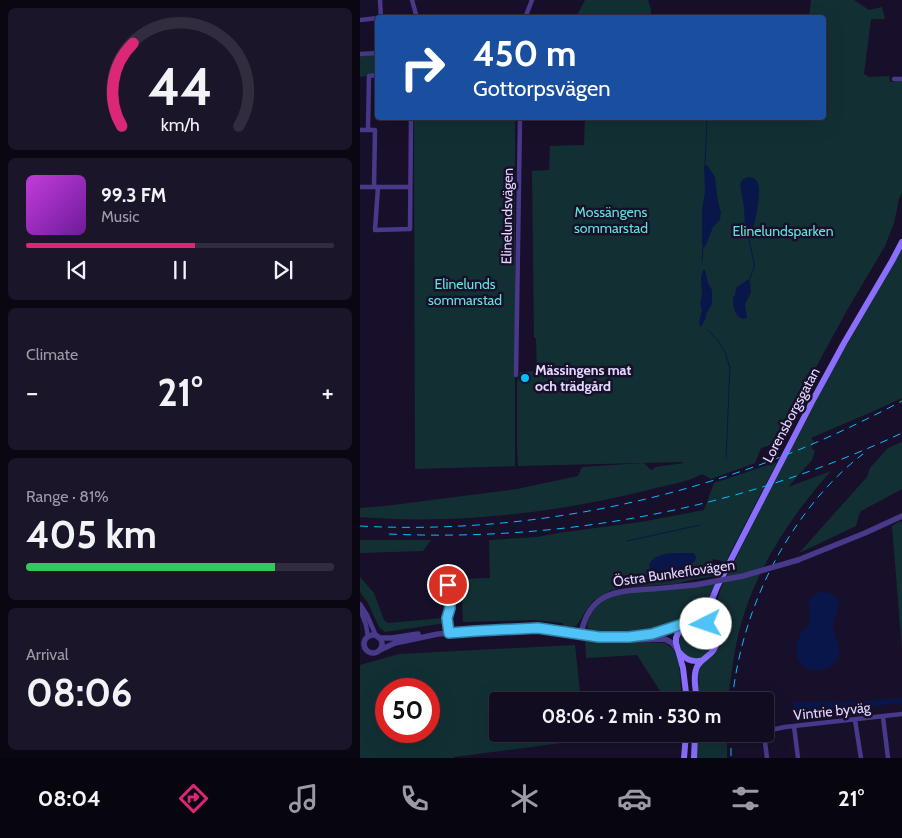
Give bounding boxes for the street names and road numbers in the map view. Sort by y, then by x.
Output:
street label: Elinelundsvägen [497,167,517,264]
street label: Lorensborgsgatan [758,364,824,466]
street label: Östra Bunkeflovägen [612,556,736,590]
street label: Vintrie byväg [793,698,872,724]

